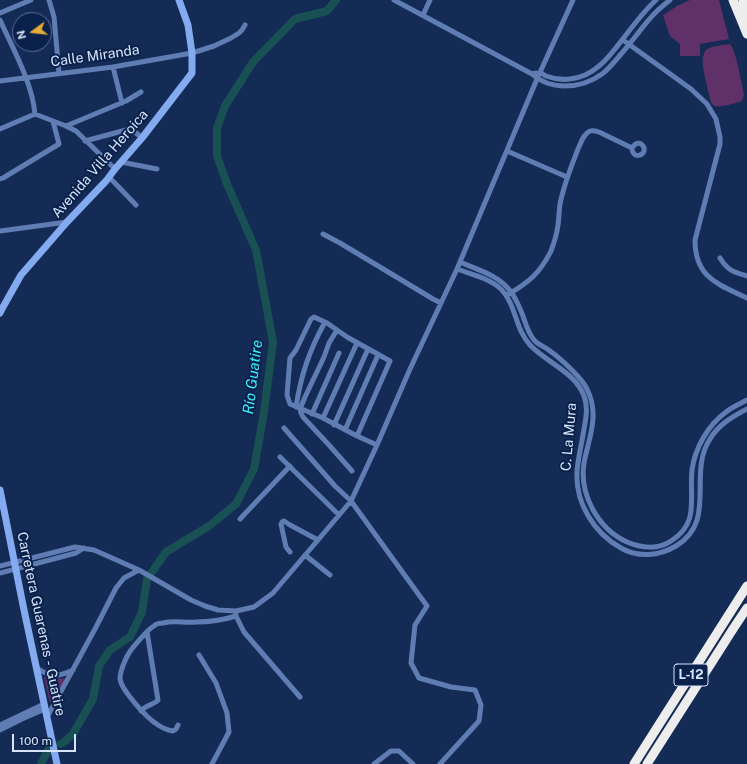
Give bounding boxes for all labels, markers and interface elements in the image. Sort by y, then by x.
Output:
north arrow [12,12,52,52]
text: N [14,29,28,41]
street label: Calle Miranda [49,41,141,71]
street label: Avenida Villa Heroica [48,106,152,222]
water label: Río Guatire [239,339,267,415]
street label: C. La Mura [558,402,580,472]
street label: Carretera Guarenas - Guatire [13,530,69,718]
road number: L-12 [674,664,708,686]
scale bar [14,726,78,752]
text: 100 m [19,734,52,748]

